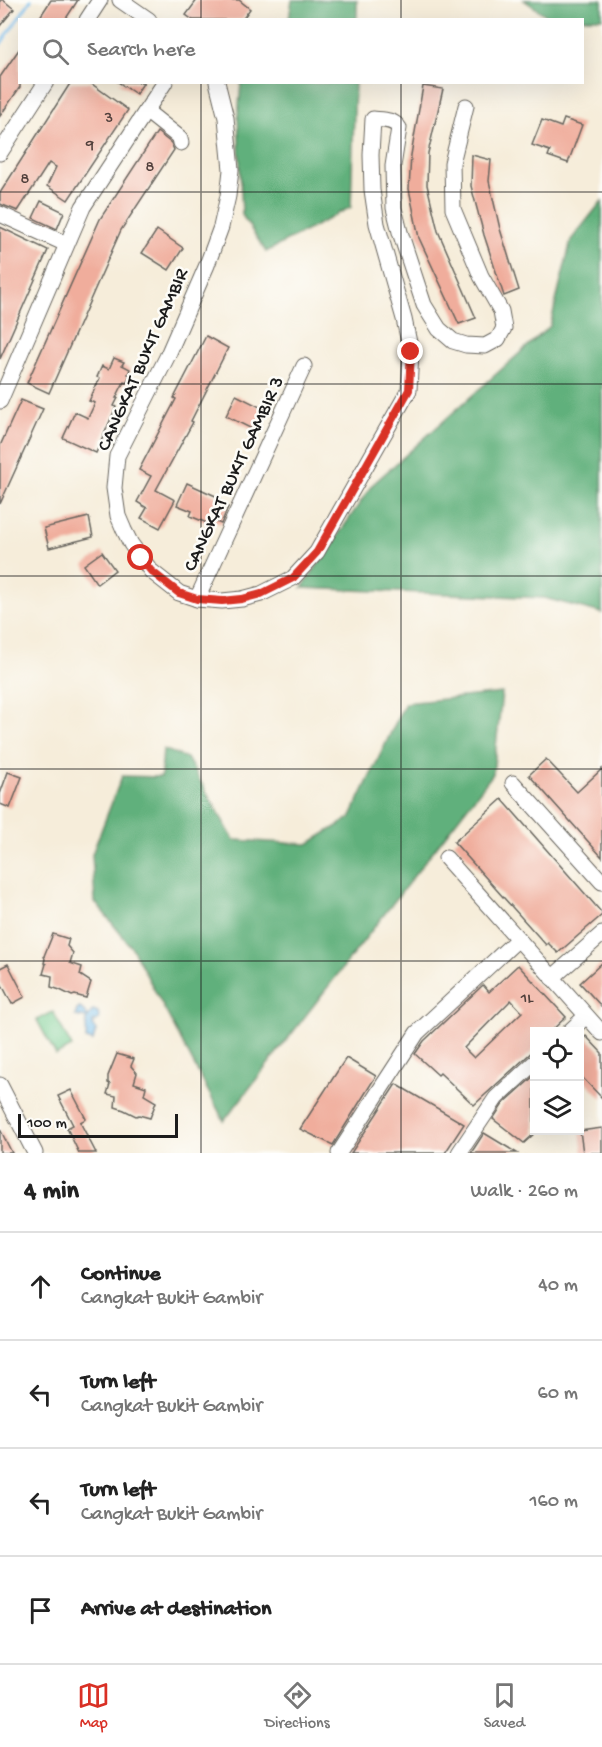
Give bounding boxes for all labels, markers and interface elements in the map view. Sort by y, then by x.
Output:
search box [18,18,584,84]
icon: search [39,35,72,68]
text: Search here [87,38,195,64]
house number: 3 [104,110,113,129]
house number: 9 [85,137,94,156]
house number: 8 [146,159,155,178]
house number: 8 [21,171,30,190]
street label: CANGKAT BUKIT GAMBIR [94,264,195,455]
route end [397,338,423,364]
street label: CANGKAT BUKIT GAMBIR 3 [180,373,290,576]
route start [127,544,153,570]
house number: 1L [520,990,534,1009]
map controls [530,1027,584,1135]
button: locate [530,1027,584,1081]
button: layers [530,1081,584,1135]
scale bar [18,1111,178,1138]
text: 100 m [27,1115,67,1134]
text: 4 min [24,1177,79,1208]
text: Walk · 260 m [471,1181,578,1204]
text: Continue [81,1262,161,1288]
icon: ahead [24,1270,57,1303]
text: 40 m [538,1275,578,1298]
text: Cangkat Bukit Gambir [81,1288,262,1311]
text: Turn left [81,1370,155,1396]
icon: left [24,1378,57,1411]
text: 60 m [538,1383,578,1406]
text: Cangkat Bukit Gambir [81,1396,262,1419]
text: Turn left [81,1478,155,1504]
icon: left [24,1486,57,1519]
text: 160 m [529,1491,578,1514]
text: Cangkat Bukit Gambir [81,1504,262,1527]
icon: arrive [24,1594,57,1627]
text: Arrive at destination [81,1597,271,1623]
tab: Map [77,1679,110,1734]
tab: Directions [264,1679,330,1734]
tab: Saved [484,1679,525,1734]

